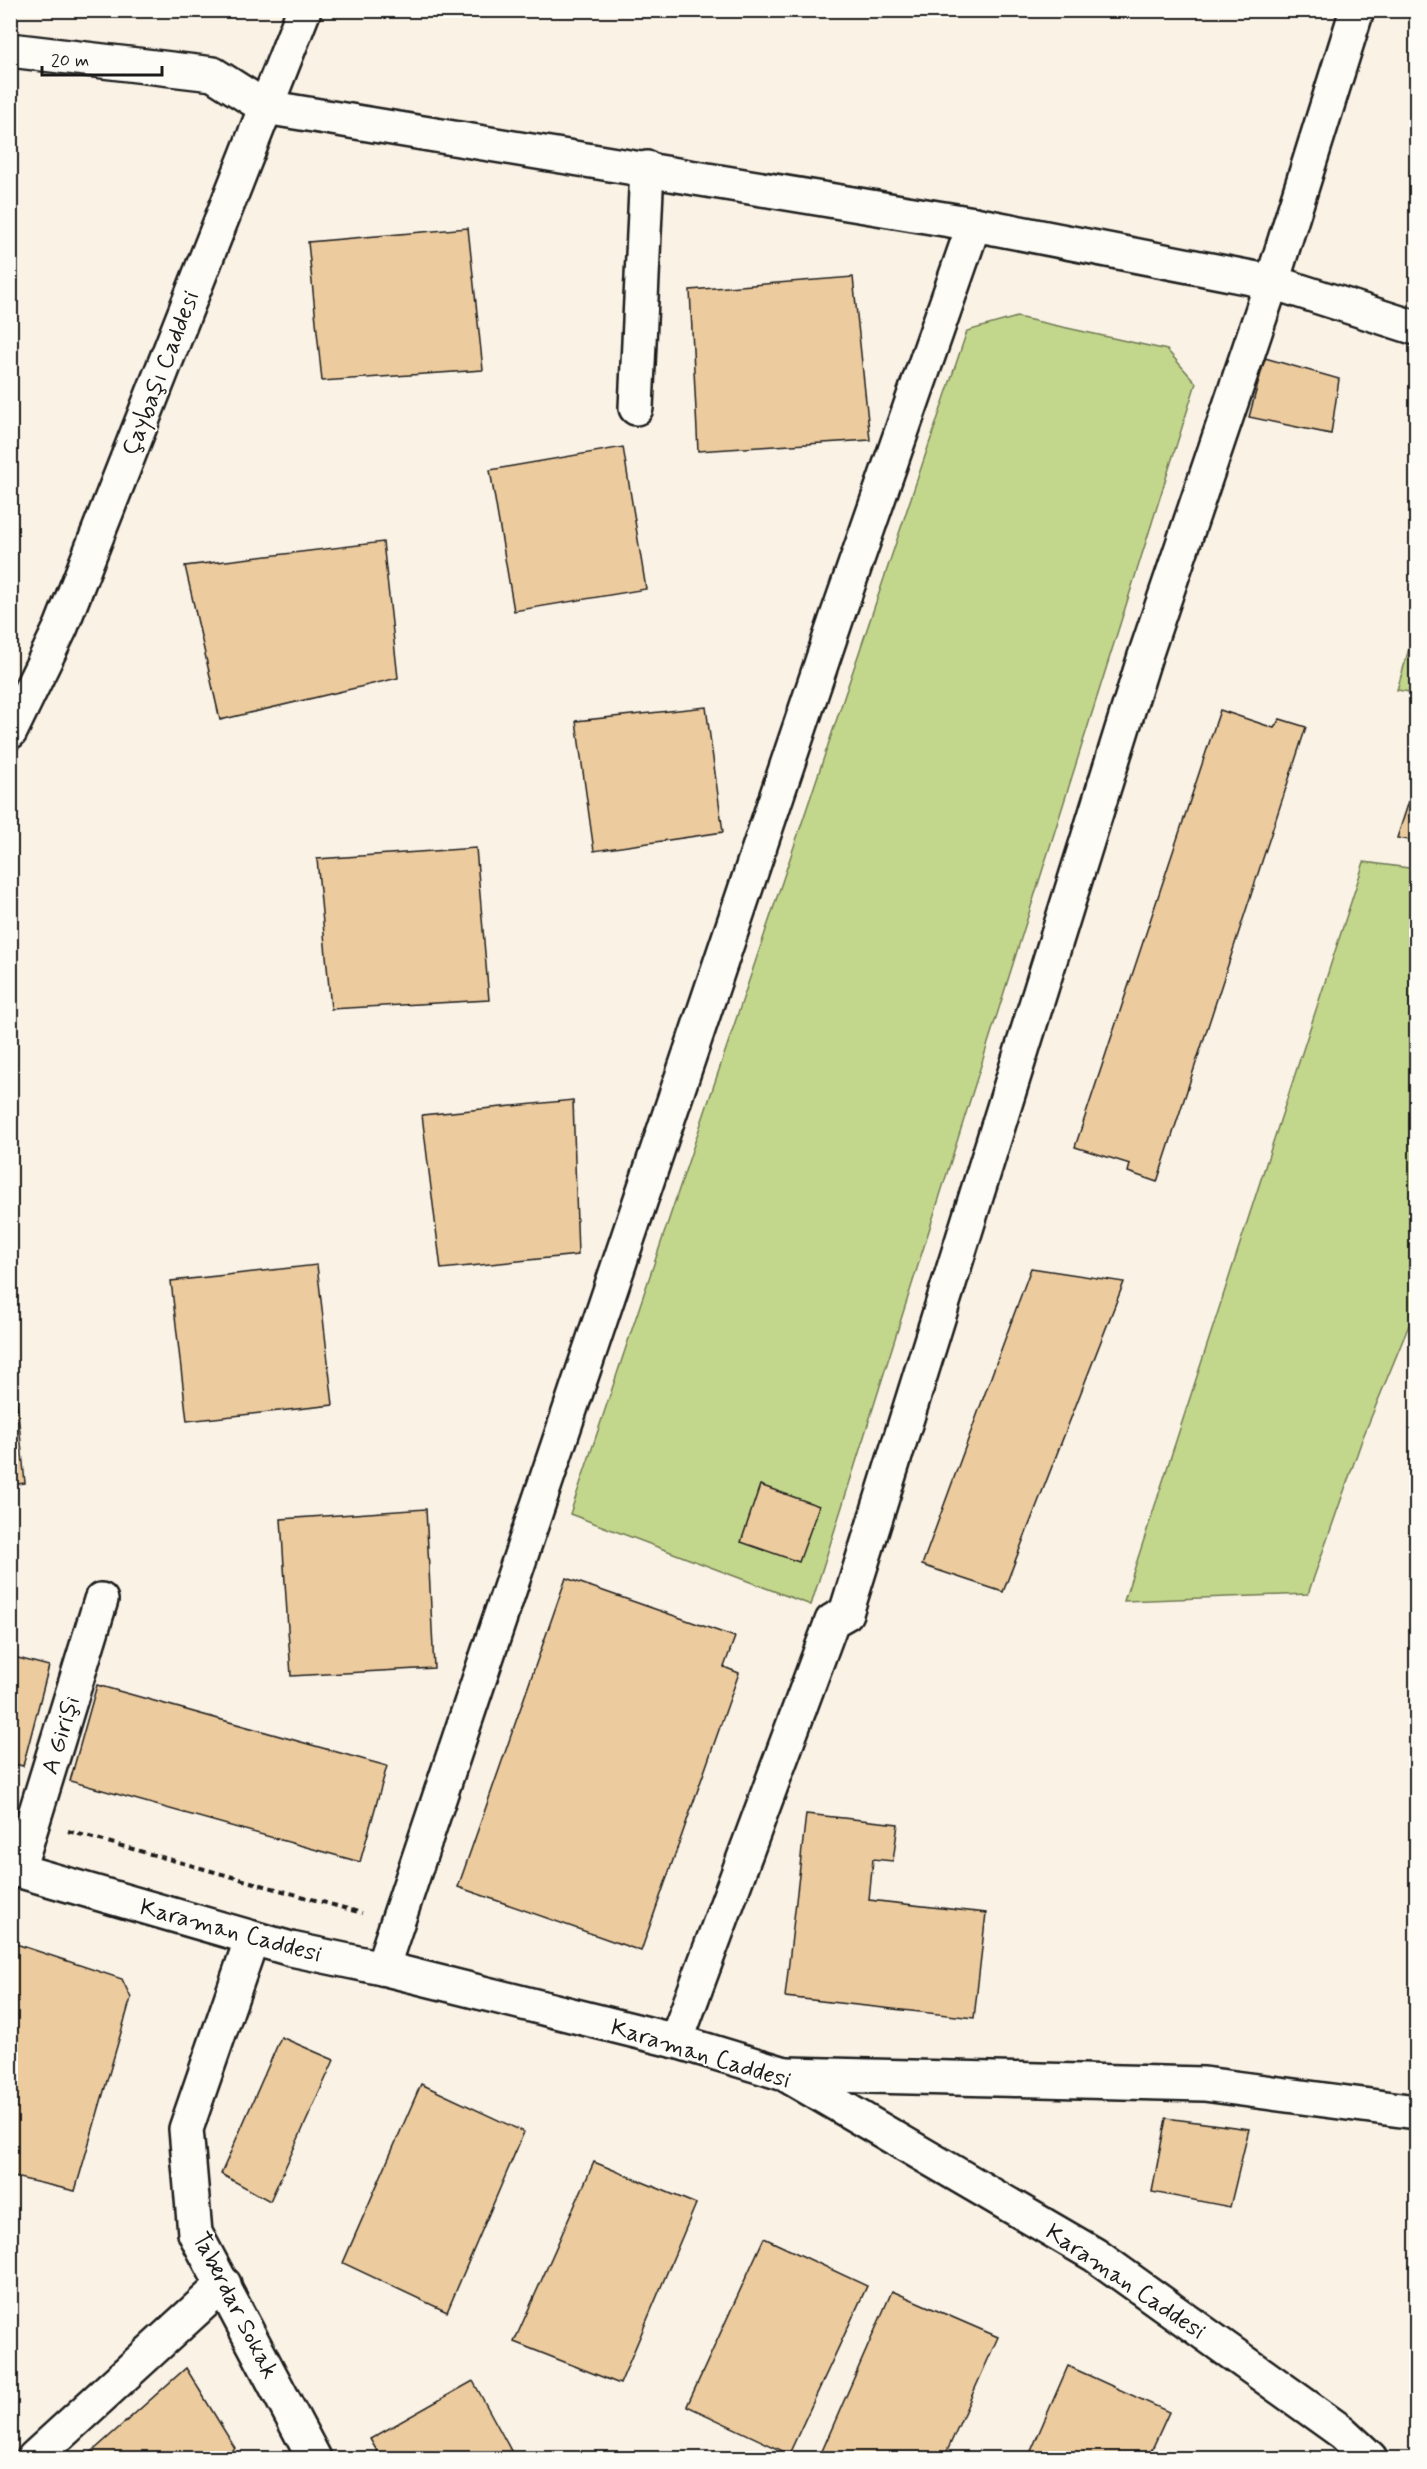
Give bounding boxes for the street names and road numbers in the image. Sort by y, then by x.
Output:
street label: Çaybaşı Caddesi [116,287,207,460]
street label: A Girişi [35,1693,88,1778]
street label: Karaman Caddesi [137,1892,325,1971]
street label: Karaman Caddesi [607,2012,794,2097]
street label: Karaman Caddesi [1039,2217,1211,2347]
street label: Taberdar Sokak [184,2227,285,2384]

